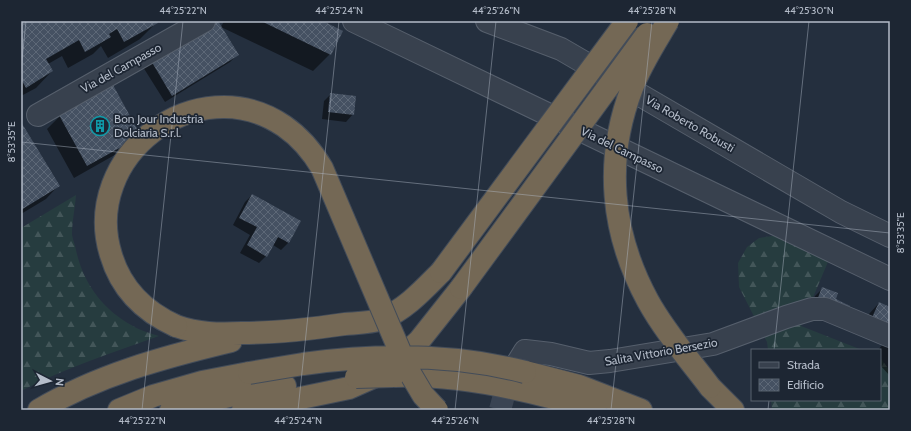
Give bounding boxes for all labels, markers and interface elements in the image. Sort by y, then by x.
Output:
text: 44°25'22"N [159,4,207,17]
text: 44°25'24"N [315,4,363,17]
text: 44°25'26"N [472,4,520,17]
text: 44°25'28"N [628,4,676,17]
text: 44°25'30"N [784,4,834,17]
street label: Via del Campasso [78,39,164,96]
street label: Via Roberto Robusti [643,92,738,155]
place label: Bon Jour Industria Dolciaria S.r.l. [114,111,203,140]
building icon: Bon Jour Industria Dolciaria S.r.l. [89,115,111,137]
text: 8°53'35"E [5,121,18,163]
street label: Via del Campasso [579,123,666,176]
text: 8°53'35"E [894,212,907,254]
street label: Salita Vittorio Bersezio [603,334,719,369]
legend [751,349,881,401]
text: Strada [787,357,820,372]
north arrow [30,361,70,401]
text: N [53,377,67,387]
text: Edificio [787,377,824,392]
text: 44°25'22"N [118,414,166,427]
text: 44°25'24"N [274,414,322,427]
text: 44°25'26"N [431,414,479,427]
text: 44°25'28"N [587,414,635,427]

